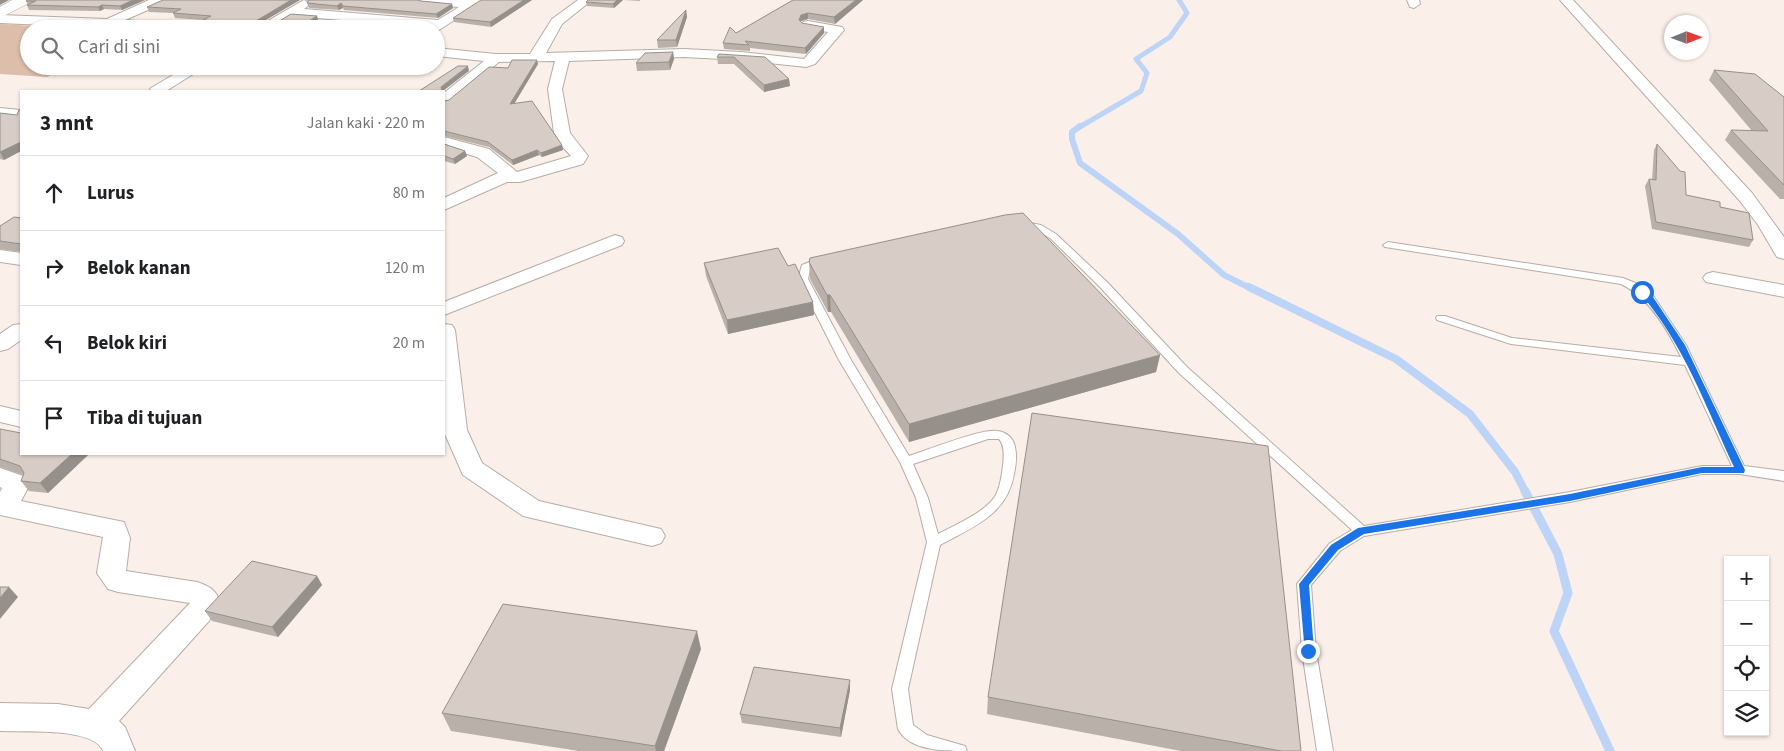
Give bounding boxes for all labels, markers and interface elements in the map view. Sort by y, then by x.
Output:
north arrow [1664,15,1709,60]
search box [20,20,445,75]
icon: search [38,34,66,62]
text: Cari di sini [78,34,160,61]
text: 3 mnt [40,108,93,138]
text: Jalan kaki · 220 m [307,112,425,134]
icon: ahead [40,179,68,207]
text: Lurus [87,180,134,207]
text: 80 m [393,182,425,204]
icon: right [40,254,68,282]
text: Belok kanan [87,255,191,282]
text: 120 m [385,257,425,279]
route start [1631,281,1654,304]
icon: left [40,329,68,357]
text: Belok kiri [87,330,167,357]
text: 20 m [393,332,425,354]
icon: arrive [40,404,68,432]
text: Tiba di tujuan [87,405,202,432]
map controls [1724,556,1769,736]
button: + [1724,556,1769,601]
button: − [1724,601,1769,646]
route end [1297,640,1320,663]
button: locate [1724,646,1769,691]
button: layers [1724,691,1769,736]

